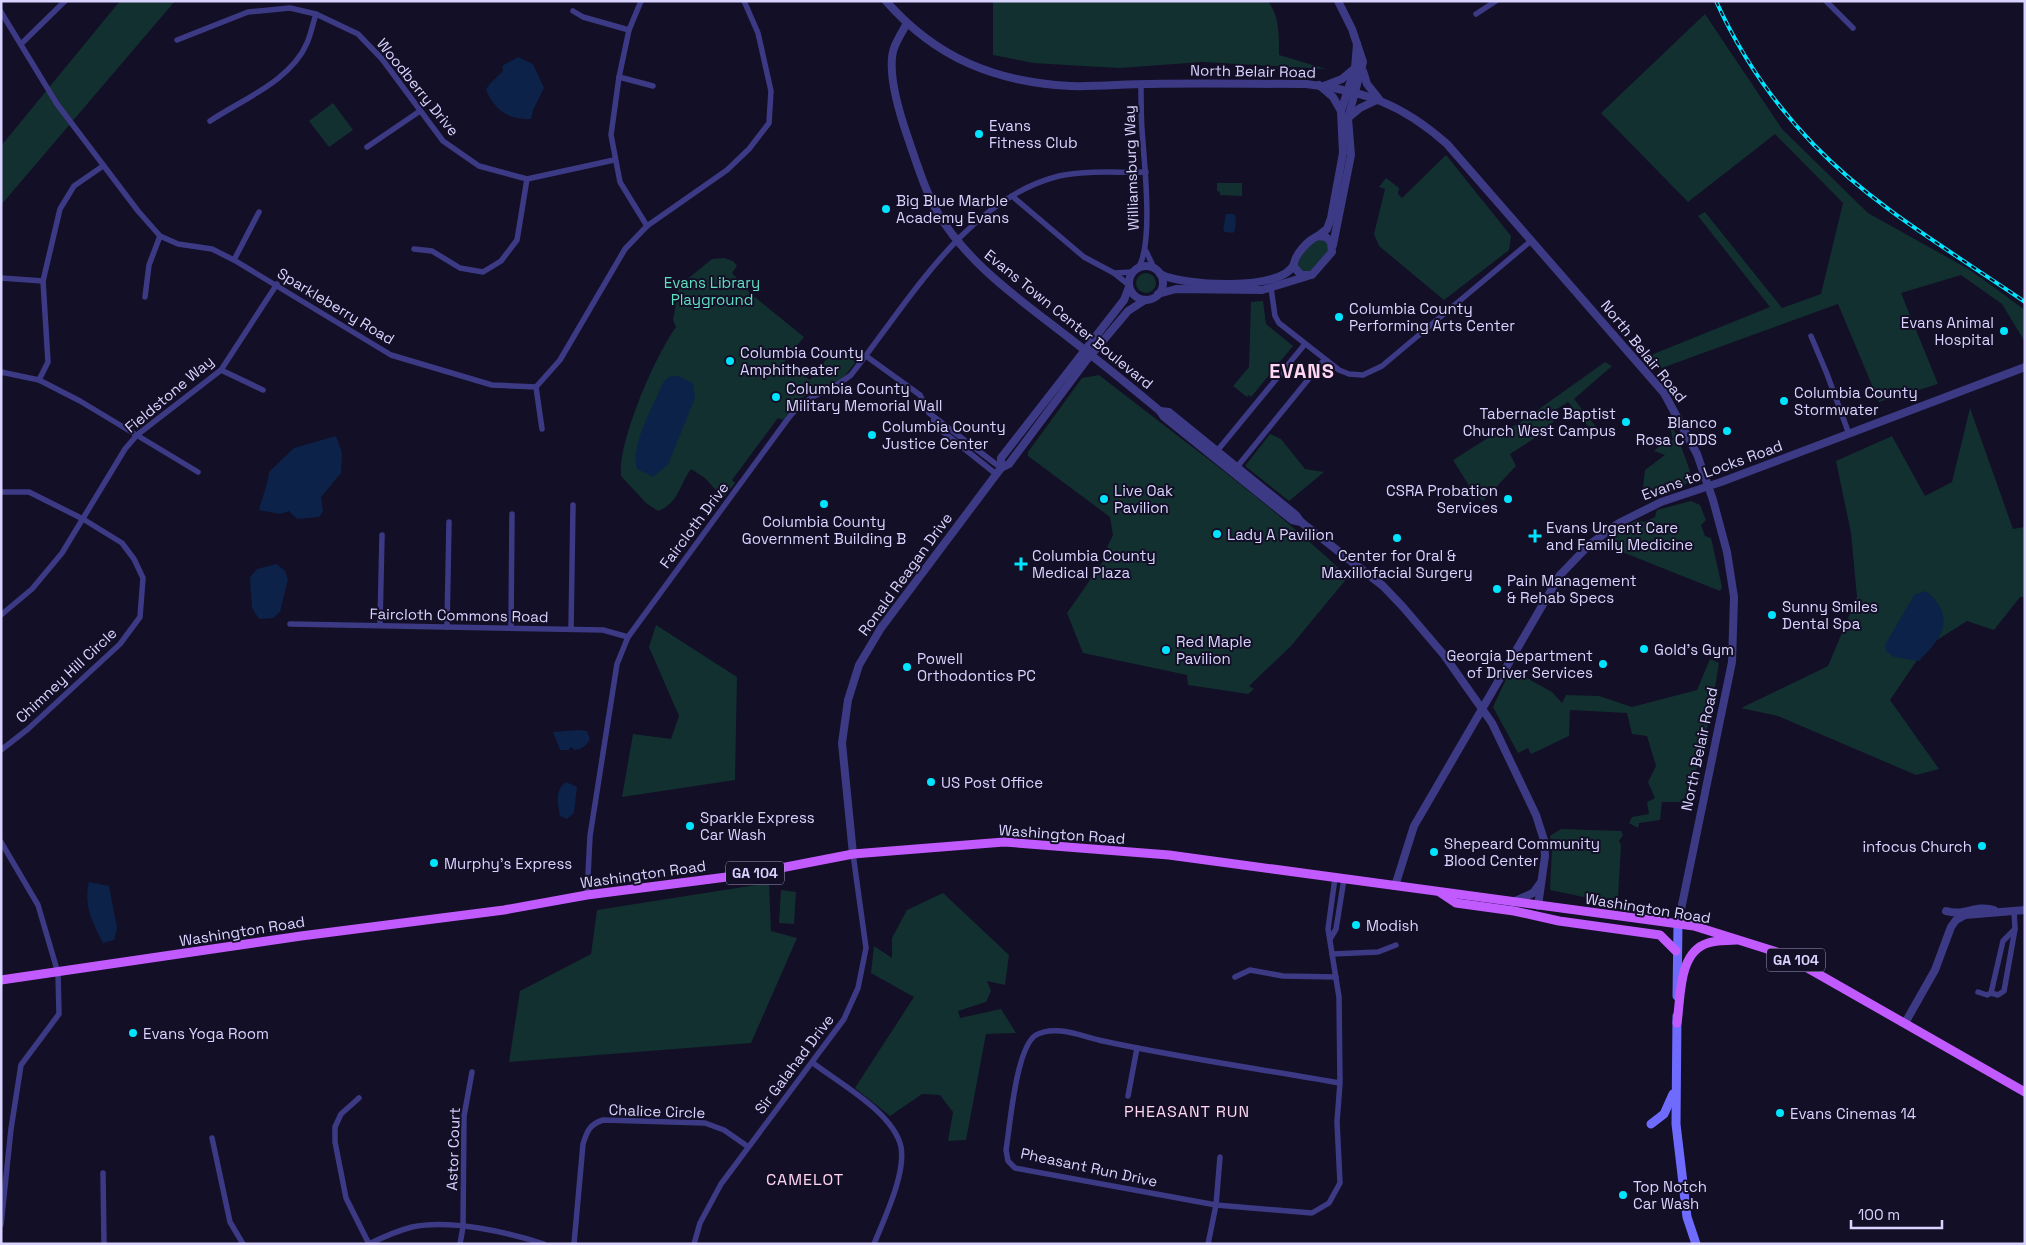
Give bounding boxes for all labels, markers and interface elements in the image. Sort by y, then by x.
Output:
street label: Woodberry Drive [373,34,463,140]
street label: North Belair Road [1190,60,1316,82]
street label: Williamsburg Way [1119,105,1143,231]
place label: Evans Fitness Club [989,116,1078,152]
marker: Evans Fitness Club [973,128,985,140]
place label: Big Blue Marble Academy Evans [896,191,1009,227]
marker: Big Blue Marble Academy Evans [880,203,892,215]
street label: Evans Town Center Boulevard [981,245,1157,393]
street label: Sparkleberry Road [274,263,398,349]
park label: Evans Library Playground [664,273,760,309]
street label: North Belair Road [1597,296,1691,406]
place label: Columbia County Performing Arts Center [1349,299,1515,335]
marker: Columbia County Performing Arts Center [1333,311,1345,323]
place label: Evans Animal Hospital [1901,313,1994,349]
marker: Evans Animal Hospital [1998,325,2010,337]
place label: Columbia County Amphitheater [740,343,864,379]
street label: Fieldstone Way [121,351,217,437]
marker: Columbia County Amphitheater [724,355,736,367]
district label: EVANS [1269,358,1335,384]
place label: Columbia County Military Memorial Wall [786,379,943,415]
place label: Columbia County Stormwater [1794,383,1918,419]
marker: Columbia County Military Memorial Wall [770,391,782,403]
marker: Columbia County Stormwater [1778,395,1790,407]
place label: Tabernacle Baptist Church West Campus [1463,404,1616,440]
place label: Blanco Rosa C DDS [1636,413,1717,449]
marker: Tabernacle Baptist Church West Campus [1620,416,1632,428]
place label: Columbia County Justice Center [882,417,1006,453]
marker: Blanco Rosa C DDS [1721,425,1733,437]
marker: Columbia County Justice Center [866,429,878,441]
street label: Evans to Locks Road [1639,436,1785,504]
street label: Faircloth Drive [655,478,733,572]
place label: Live Oak Pavilion [1114,481,1173,517]
place label: CSRA Probation Services [1386,481,1498,517]
marker: Live Oak Pavilion [1098,493,1110,505]
marker: CSRA Probation Services [1502,493,1514,505]
marker: Columbia County Government Building B [818,498,830,510]
street label: Ronald Reagan Drive [854,509,956,639]
place label: Columbia County Government Building B [742,512,906,548]
place label: Evans Urgent Care and Family Medicine [1546,518,1693,554]
place label: Lady A Pavilion [1227,525,1334,544]
marker: Lady A Pavilion [1211,528,1223,540]
marker: Evans Urgent Care and Family Medicine [1528,529,1542,543]
marker: Center for Oral & Maxillofacial Surgery [1391,532,1403,544]
place label: Columbia County Medical Plaza [1032,546,1156,582]
place label: Center for Oral & Maxillofacial Surgery [1321,546,1473,582]
marker: Columbia County Medical Plaza [1014,557,1028,571]
place label: Pain Management & Rehab Specs [1507,571,1637,607]
marker: Pain Management & Rehab Specs [1491,583,1503,595]
place label: Sunny Smiles Dental Spa [1782,597,1878,633]
street label: Faircloth Commons Road [369,604,549,626]
marker: Sunny Smiles Dental Spa [1766,609,1778,621]
street label: Chimney Hill Circle [11,623,121,727]
place label: Red Maple Pavilion [1176,632,1252,668]
place label: Gold's Gym [1654,640,1734,659]
marker: Gold's Gym [1638,643,1650,655]
marker: Red Maple Pavilion [1160,644,1172,656]
place label: Georgia Department of Driver Services [1446,646,1593,682]
place label: Powell Orthodontics PC [917,649,1036,685]
marker: Georgia Department of Driver Services [1597,658,1609,670]
marker: Powell Orthodontics PC [901,661,913,673]
street label: North Belair Road [1677,685,1721,813]
place label: US Post Office [941,773,1043,792]
marker: US Post Office [925,776,937,788]
place label: Sparkle Express Car Wash [700,808,815,844]
marker: Sparkle Express Car Wash [684,820,696,832]
street label: Washington Road [998,820,1126,848]
place label: Shepeard Community Blood Center [1444,834,1600,870]
place label: infocus Church [1862,837,1972,856]
marker: infocus Church [1976,840,1988,852]
marker: Shepeard Community Blood Center [1428,846,1440,858]
place label: Murphy's Express [444,854,572,873]
street label: Washington Road [579,856,707,892]
marker: Murphy's Express [428,857,440,869]
road number: GA 104 [726,861,784,884]
street label: Washington Road [1584,889,1712,927]
street label: Washington Road [178,912,306,950]
place label: Modish [1366,916,1419,935]
marker: Modish [1350,919,1362,931]
road number: GA 104 [1767,948,1825,972]
street label: Sir Galahad Drive [750,1010,838,1118]
place label: Evans Yoga Room [143,1024,269,1043]
marker: Evans Yoga Room [127,1027,139,1039]
street label: Chalice Circle [608,1100,706,1122]
district label: PHEASANT RUN [1124,1101,1250,1122]
place label: Evans Cinemas 14 [1790,1104,1916,1123]
street label: Astor Court [442,1107,464,1191]
marker: Evans Cinemas 14 [1774,1107,1786,1119]
street label: Pheasant Run Drive [1019,1143,1159,1191]
district label: CAMELOT [766,1169,844,1190]
place label: Top Notch Car Wash [1633,1177,1707,1213]
marker: Top Notch Car Wash [1617,1189,1629,1201]
scale bar [1851,1198,1942,1230]
text: 100 m [1858,1205,1900,1224]

